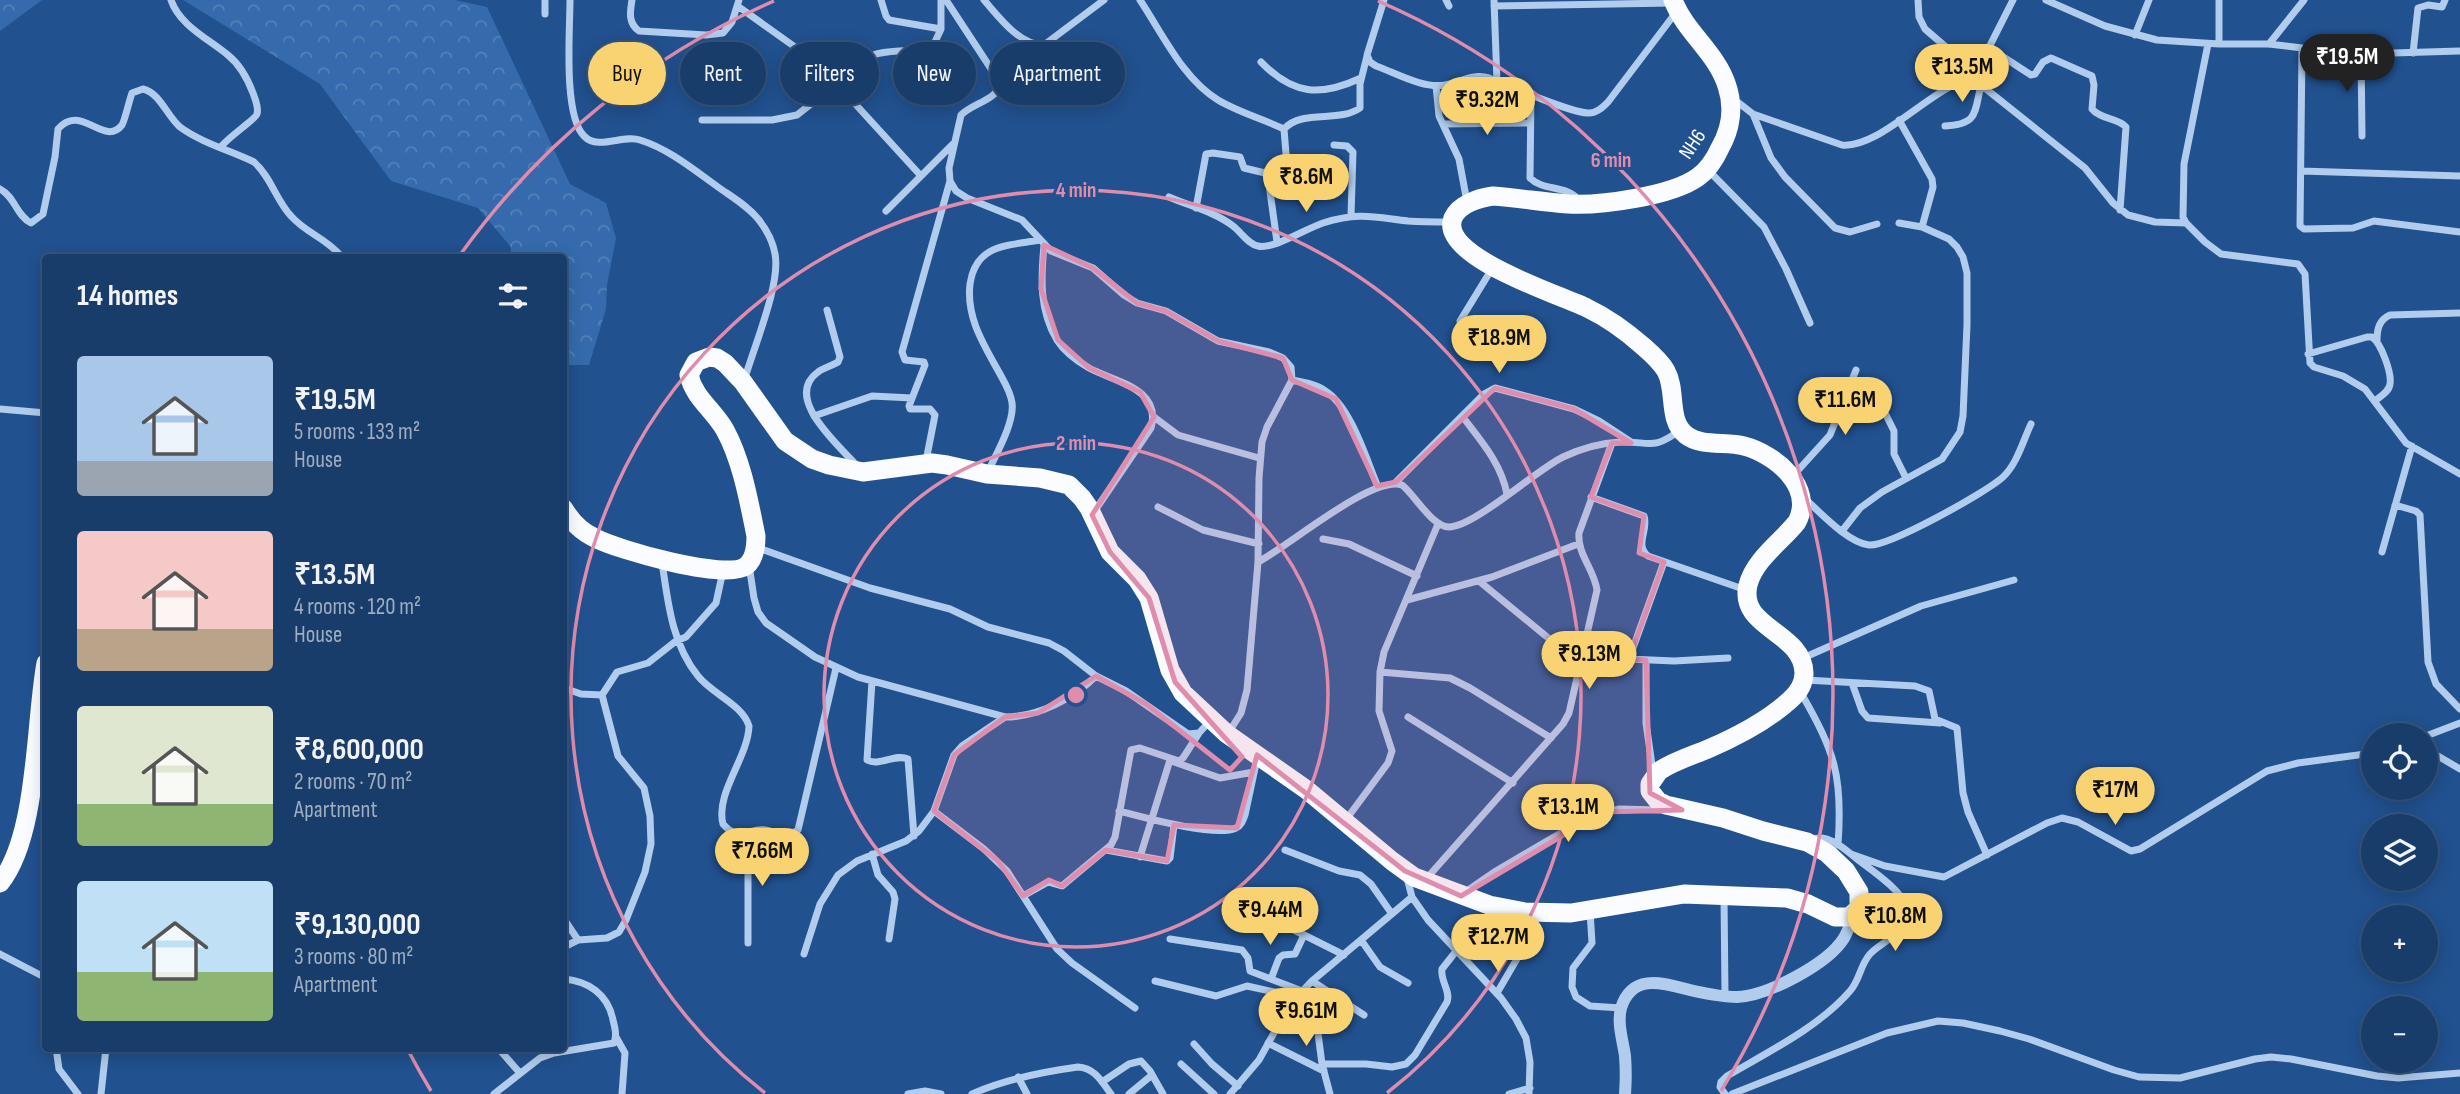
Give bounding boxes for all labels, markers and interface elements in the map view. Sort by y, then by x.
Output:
pin: ₹19.5M [2290,34,2404,94]
chip: Buy [588,42,666,105]
chip: Rent [680,42,766,105]
chip: Filters [780,42,879,105]
chip: New [893,42,976,105]
chip: Apartment [990,42,1125,105]
text: ₹19.5M [2316,43,2378,71]
pin: ₹13.5M [1905,44,2019,104]
text: ₹13.5M [1931,53,1993,81]
pin: ₹9.32M [1430,78,1544,137]
text: ₹9.32M [1455,86,1519,114]
street label: NH6 [1674,125,1711,164]
text: 6 min [1591,148,1631,173]
pin: ₹8.6M [1257,154,1355,214]
text: ₹8.6M [1279,163,1333,191]
text: 4 min [1056,178,1096,203]
icon: filters [494,277,532,315]
text: 14 homes [77,278,178,314]
pin: ₹18.9M [1442,316,1556,375]
text: ₹18.9M [1467,324,1531,352]
pin: ₹11.6M [1788,378,1902,437]
text: ₹19.5M [294,382,376,418]
icon: home [133,384,217,468]
text: ₹11.6M [1814,386,1876,414]
text: 5 rooms · 133 m² [294,418,420,446]
text: 2 min [1056,431,1096,456]
text: House [294,446,342,474]
text: ₹13.5M [294,557,375,593]
icon: home [133,559,217,643]
text: 4 rooms · 120 m² [294,593,421,621]
text: House [294,621,342,649]
pin: ₹9.13M [1532,632,1646,691]
text: ₹9.13M [1558,640,1621,668]
centre of rings [1064,683,1088,707]
map controls [2361,723,2438,1073]
button: locate [2361,723,2438,800]
text: ₹8,600,000 [294,732,424,768]
icon: home [133,734,217,818]
text: 2 rooms · 70 m² [294,768,412,796]
pin: ₹17M [2074,768,2156,827]
text: ₹17M [2092,776,2138,804]
pin: ₹13.1M [1511,784,1625,844]
text: ₹13.1M [1537,793,1599,821]
text: Apartment [294,796,378,824]
button: layers [2361,814,2438,891]
pin: ₹7.66M [705,828,819,888]
text: ₹7.66M [731,837,793,865]
pin: ₹9.44M [1213,888,1327,947]
pin: ₹10.8M [1838,894,1952,953]
text: ₹9.44M [1237,896,1303,924]
text: ₹10.8M [1863,902,1927,930]
button: + [2361,905,2438,982]
text: ₹9,130,000 [294,907,421,943]
icon: home [133,909,217,993]
pin: ₹12.7M [1441,914,1555,974]
text: ₹12.7M [1467,923,1529,951]
text: 3 rooms · 80 m² [294,943,413,971]
text: Apartment [294,971,378,999]
pin: ₹9.61M [1249,988,1363,1048]
button: − [2361,996,2438,1073]
text: ₹9.61M [1275,997,1337,1025]

